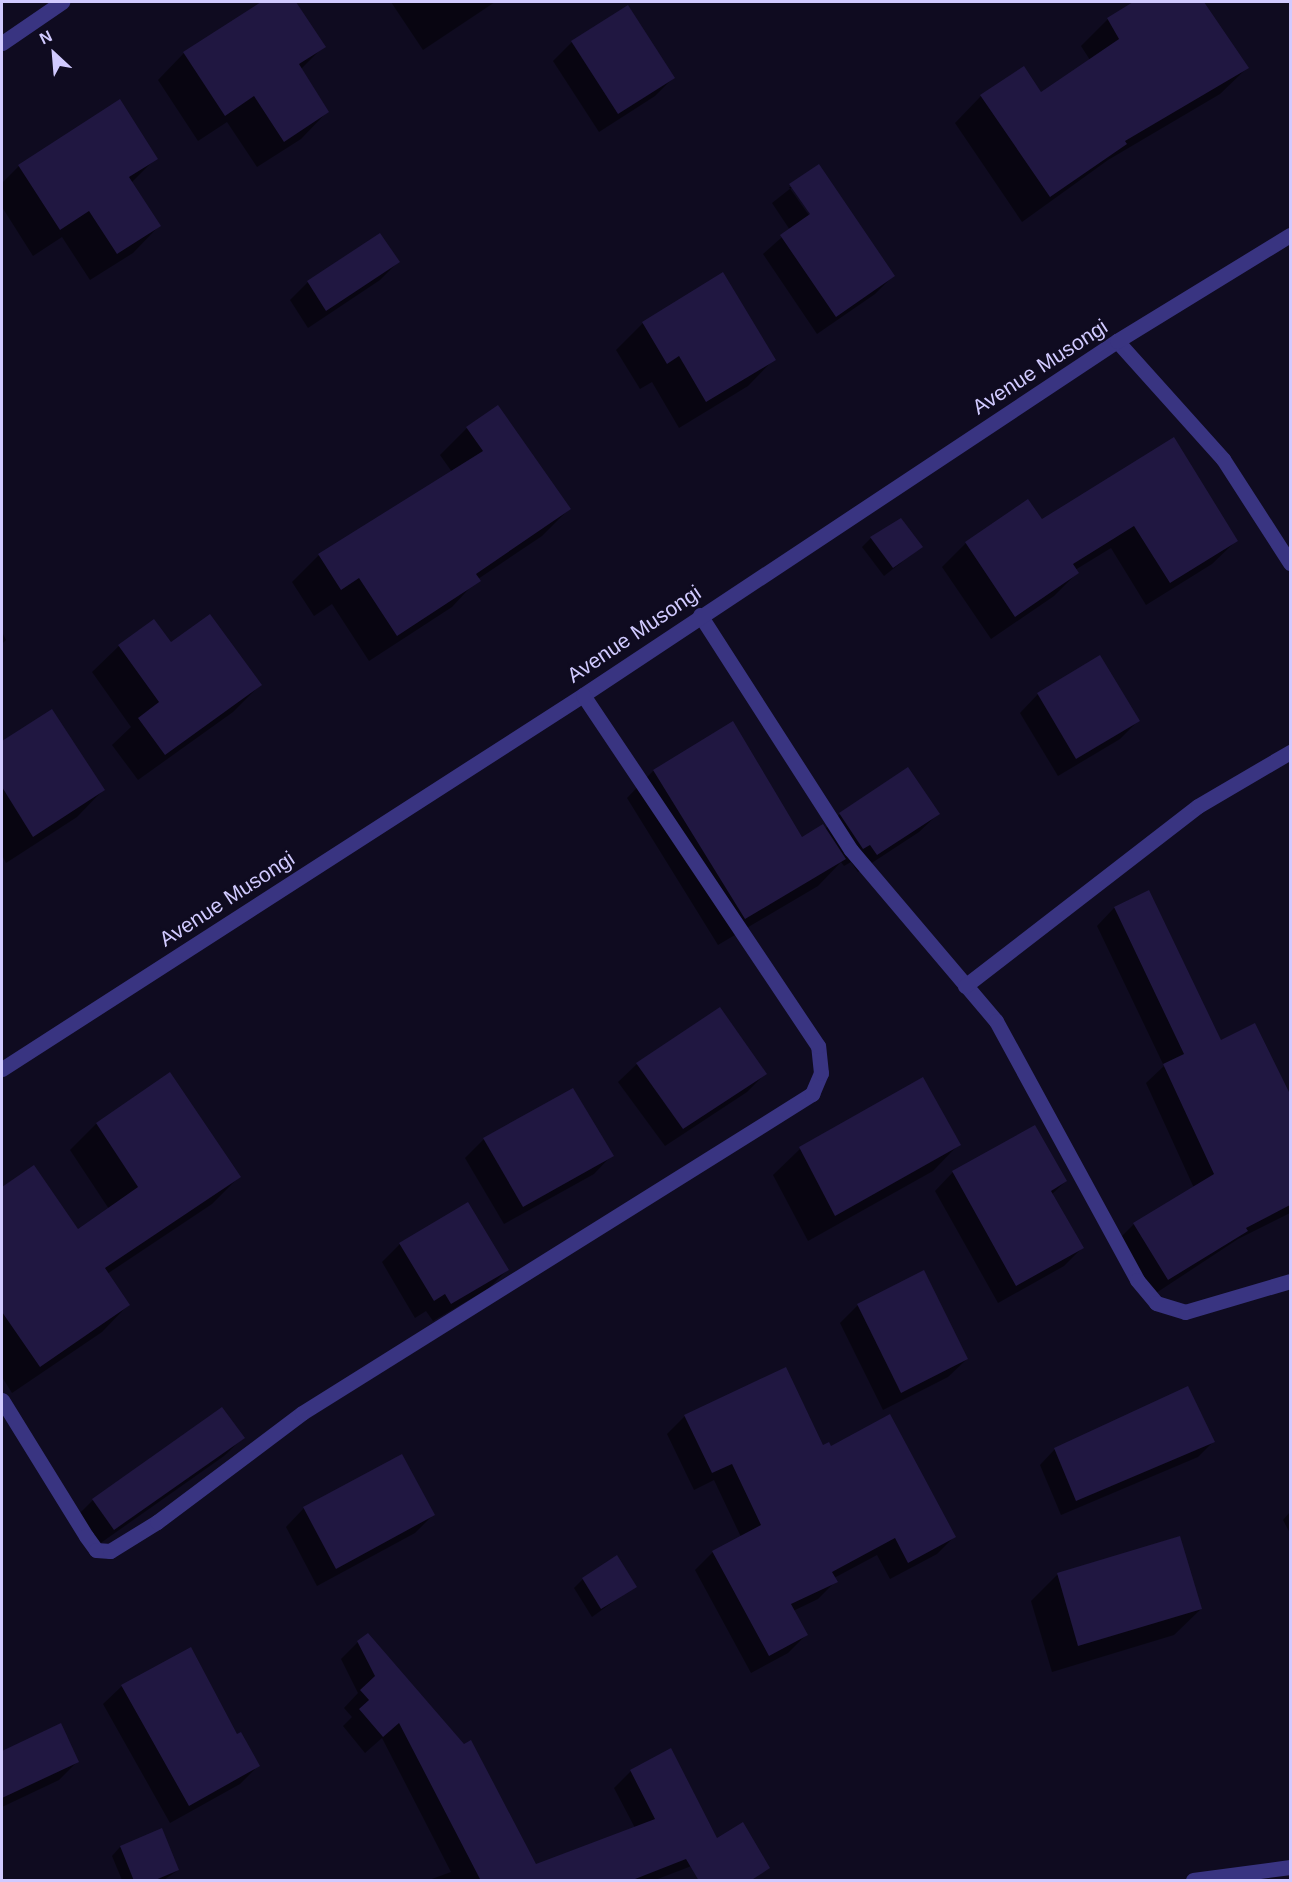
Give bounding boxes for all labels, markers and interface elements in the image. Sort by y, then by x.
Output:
north arrow [24,24,84,84]
text: N [37,27,55,48]
street label: Avenue Musongi [968,314,1112,420]
street label: Avenue Musongi [562,580,706,688]
street label: Avenue Musongi [155,846,299,952]

